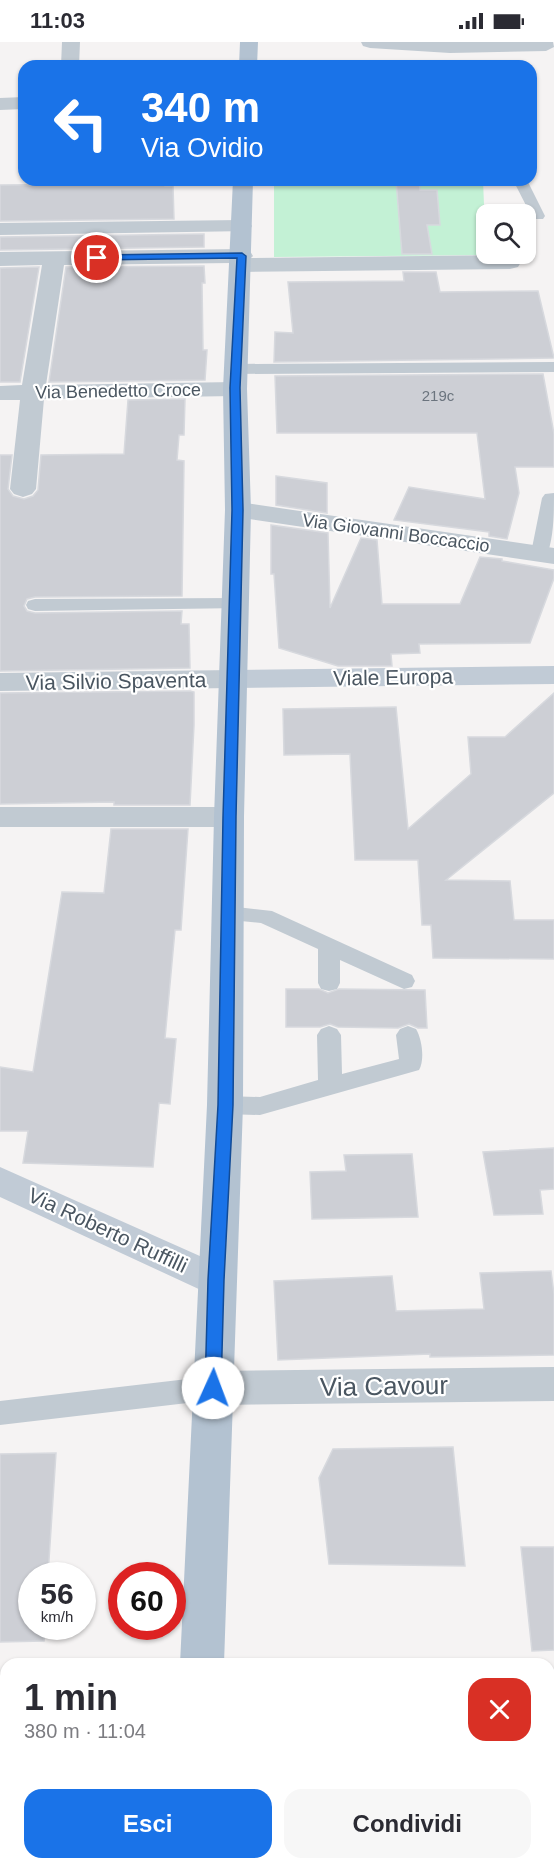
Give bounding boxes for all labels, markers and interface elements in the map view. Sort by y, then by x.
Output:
text: 11:03 [30,8,85,33]
icon: left [42,84,120,162]
text: 340 m [141,84,260,131]
text: Via Ovidio [141,133,264,163]
map controls [476,204,536,264]
button: search [476,204,536,264]
pin [71,232,122,283]
icon: arrive [80,241,113,274]
street label: Via Benedetto Croce [35,380,201,402]
house number: 219c [422,387,455,404]
street label: Via Giovanni Boccaccio [301,510,491,556]
street label: Viale Europa [333,664,453,690]
street label: Via Silvio Spaventa [26,668,207,694]
street label: Via Roberto Ruffilli [25,1183,191,1277]
position arrow [181,1356,245,1420]
street label: Via Cavour [320,1370,449,1402]
speed limit sign: 60 [108,1562,186,1640]
text: 56 [40,1577,74,1610]
text: km/h [41,1608,73,1625]
text: 1 min [24,1677,118,1718]
button: close [468,1678,531,1741]
text: 380 m · 11:04 [24,1720,146,1742]
button: Esci [24,1789,272,1858]
button: Condividi [284,1789,531,1858]

